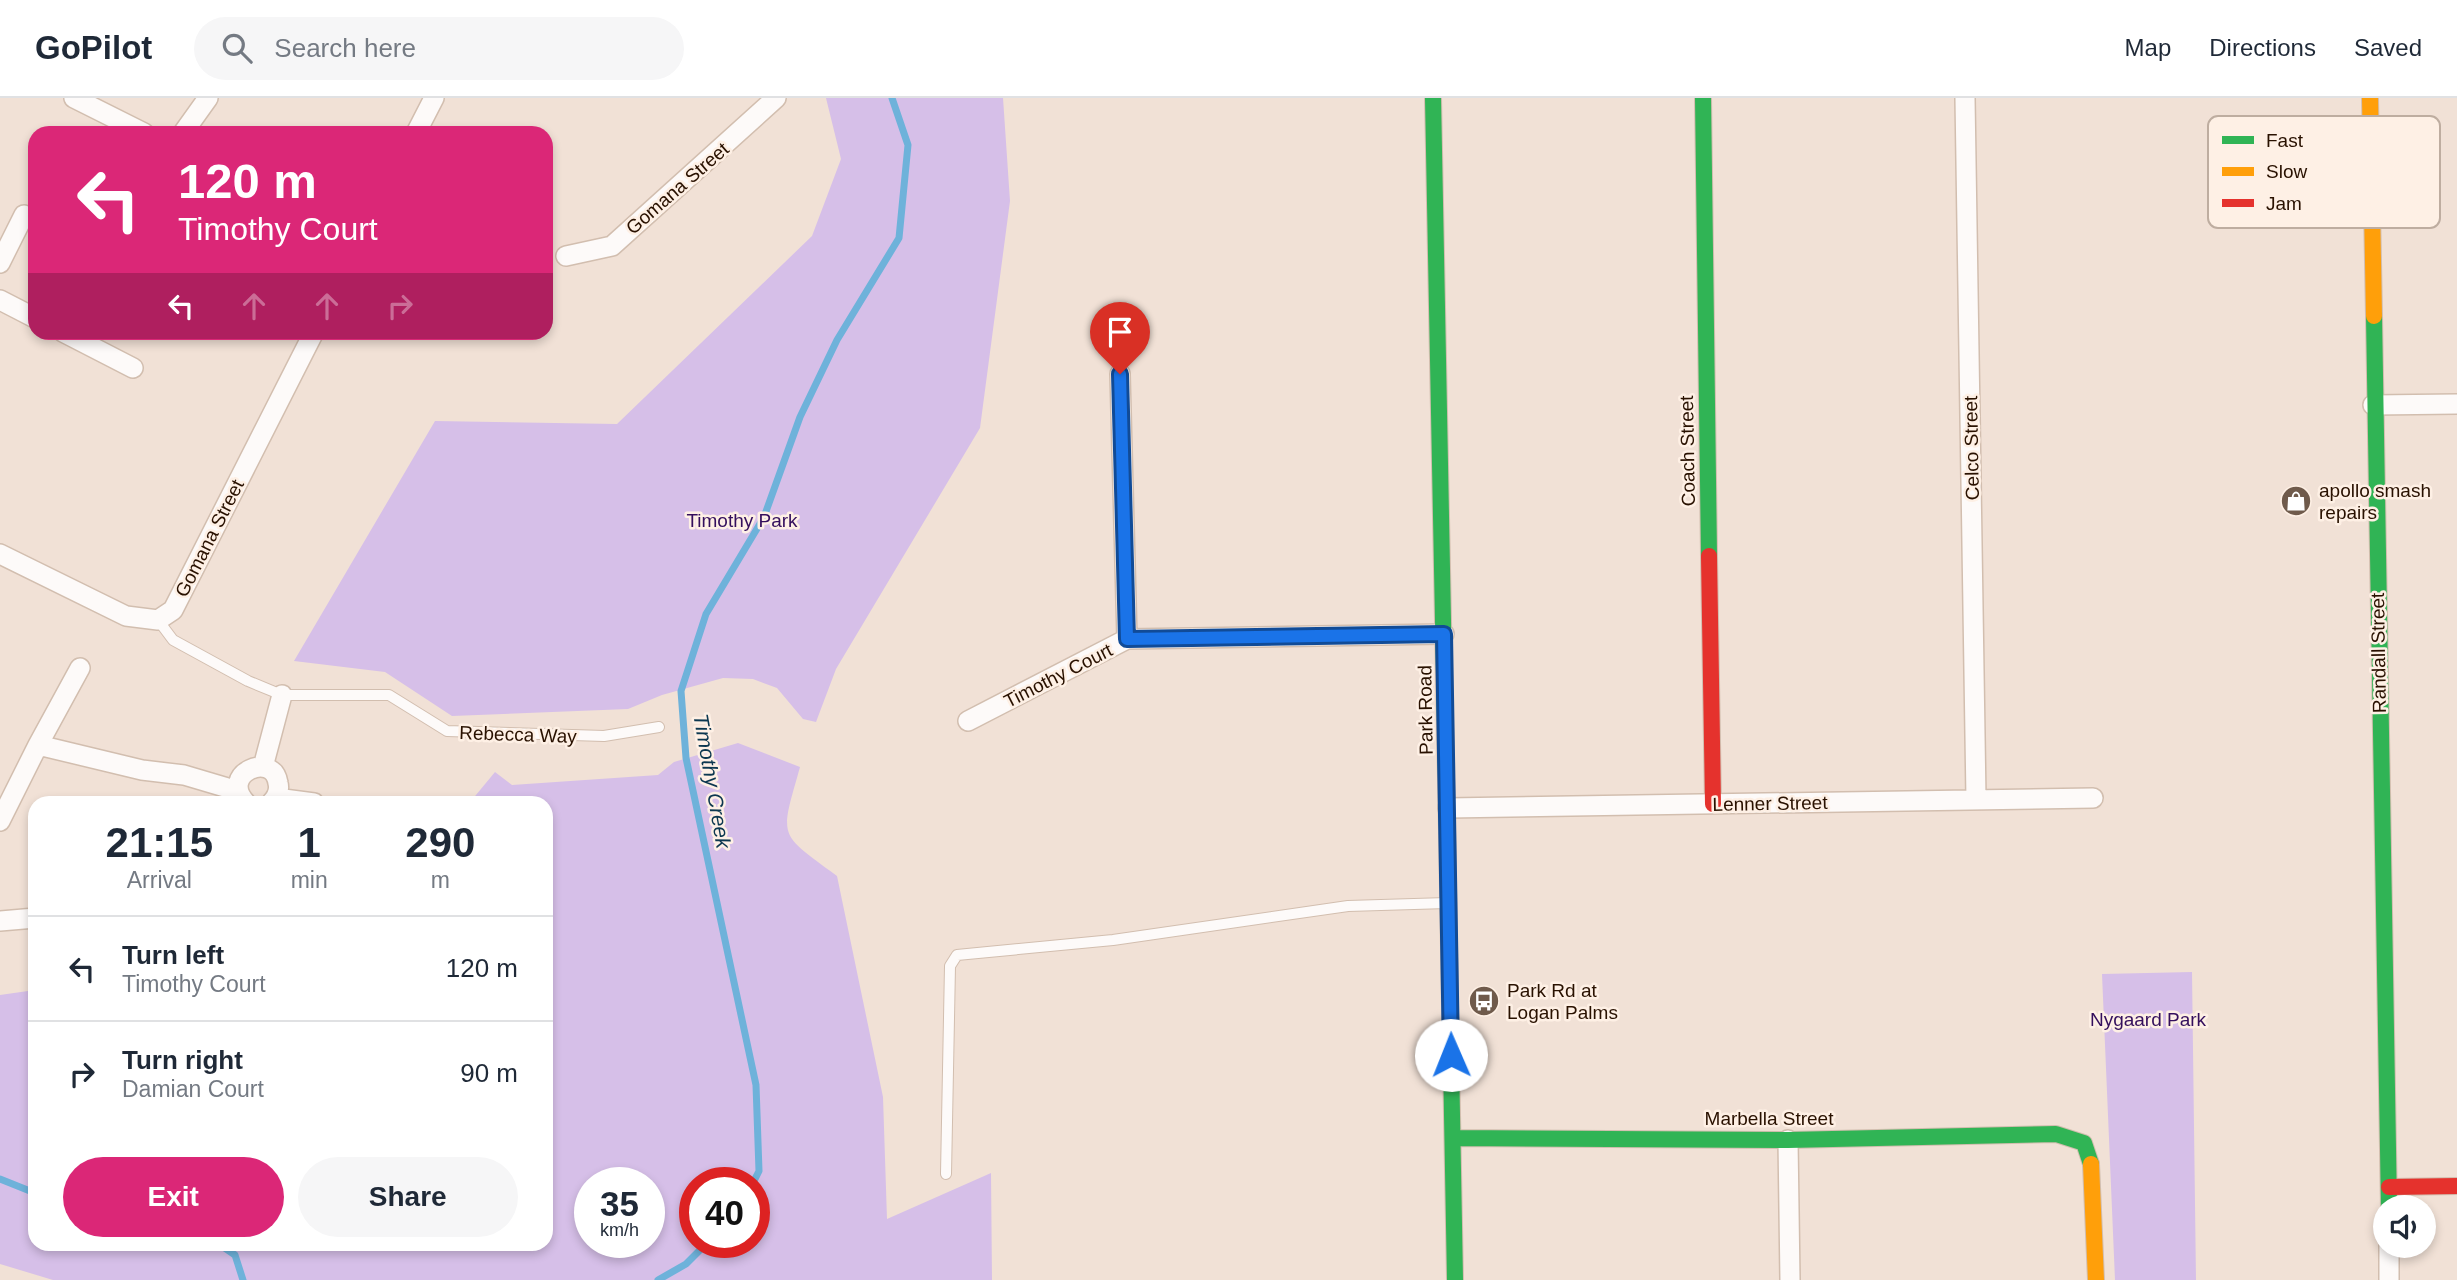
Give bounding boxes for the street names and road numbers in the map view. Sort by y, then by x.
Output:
street label: Gomana Street [622,138,733,239]
street label: Coach Street [1676,395,1699,507]
street label: Celco Street [1960,395,1983,500]
street label: Gomana Street [171,475,248,600]
street label: Randall Street [2367,592,2390,713]
street label: Timothy Court [1001,639,1116,712]
street label: Park Road [1414,665,1437,755]
street label: Rebecca Way [459,722,578,747]
street label: Lenner Street [1712,792,1828,815]
street label: Marbella Street [1705,1108,1834,1129]

